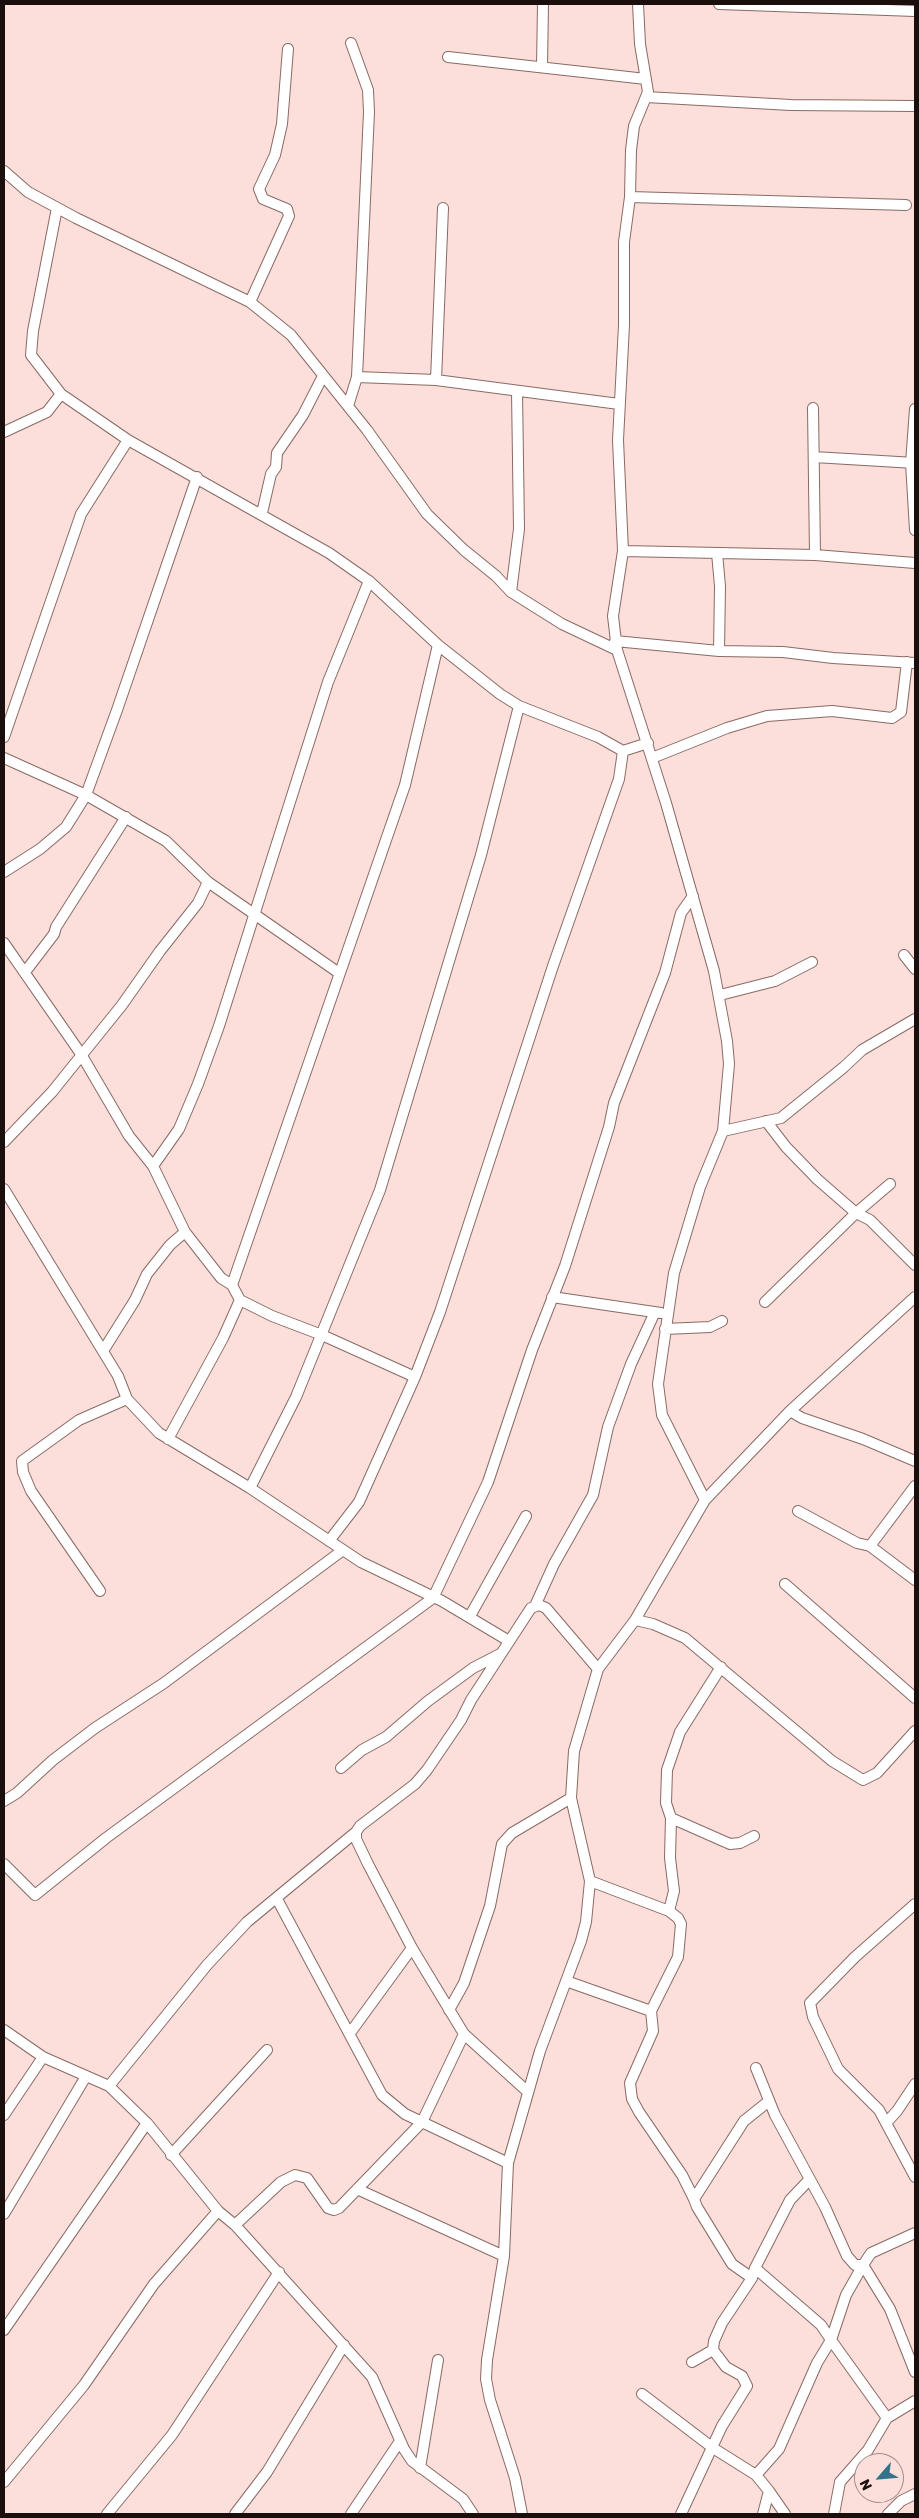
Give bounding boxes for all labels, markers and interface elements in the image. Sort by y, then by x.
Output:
north arrow [854,2453,904,2503]
text: N [856,2476,876,2493]

